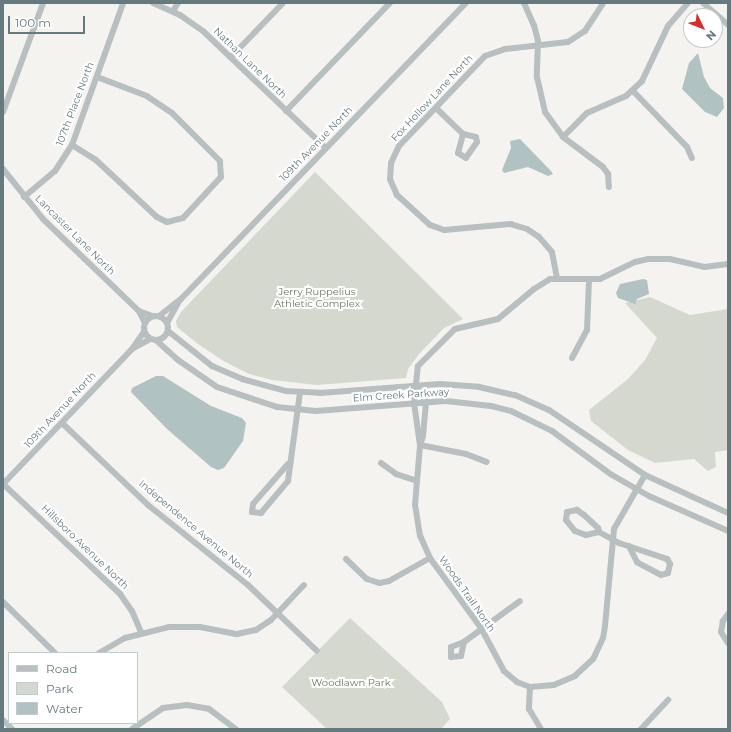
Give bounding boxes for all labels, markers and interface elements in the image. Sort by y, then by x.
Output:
scale bar [10,8,87,34]
north arrow [683,8,723,48]
text: 100 m [15,15,51,30]
street label: Nathan Lane North [211,25,289,101]
text: N [703,27,719,44]
street label: Fox Hollow Lane North [389,52,475,144]
street label: 107th Place North [54,60,96,148]
street label: 109th Avenue North [277,104,355,184]
street label: Lancaster Lane North [33,193,117,277]
park label: Jerry Ruppelius Athletic Complex [274,285,360,308]
street label: 109th Avenue North [22,369,98,451]
street label: Elm Creek Parkway [352,386,450,404]
street label: Independence Avenue North [136,478,256,580]
street label: Hillsboro Avenue North [39,502,131,592]
street label: Woods Trail North [436,554,498,634]
legend [8,652,138,724]
text: Road [46,661,77,676]
park label: Woodlawn Park [311,677,391,689]
text: Park [46,681,73,696]
text: Water [46,701,82,716]

